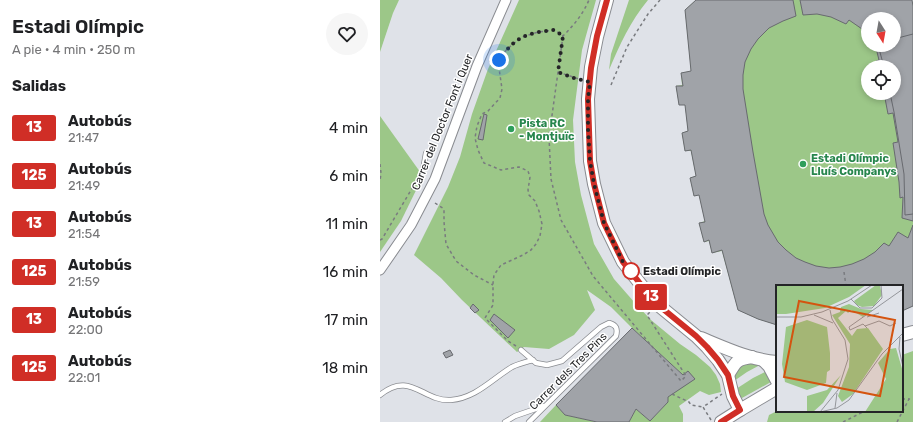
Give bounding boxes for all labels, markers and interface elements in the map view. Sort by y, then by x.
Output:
north arrow [861,12,901,52]
map controls [861,12,901,100]
button: heart [326,13,368,55]
text: Estadi Olímpic [12,15,144,38]
text: A pie · 4 min · 250 m [12,42,135,57]
your location [489,50,509,70]
street label: Carrer del Doctor Font i Quer [409,51,476,192]
button: locate [861,60,901,100]
text: Salidas [12,77,66,95]
text: Autobús [68,112,132,130]
place label: Pista RC - Montjuïc [519,117,575,143]
text: 13 [26,119,42,136]
text: 4 min [329,119,368,137]
marker: Pista RC - Montjuïc [506,124,516,134]
text: 21:47 [68,130,99,145]
place label: Estadi Olímpic Lluís Companys [811,152,897,178]
marker: Estadi Olímpic Lluís Companys [798,159,808,169]
text: Autobús [68,160,132,178]
text: 125 [21,167,47,184]
text: 6 min [329,167,368,185]
text: 21:49 [68,178,100,193]
text: Autobús [68,208,132,226]
text: 13 [26,215,42,232]
text: 11 min [325,215,368,233]
text: 21:54 [68,226,100,241]
text: Autobús [68,256,132,274]
marker: Estadi Olímpic [622,262,640,280]
text: 125 [21,263,47,280]
text: 16 min [323,263,368,281]
place label: Estadi Olímpic [643,265,721,278]
text: 21:59 [68,274,100,289]
line badge: 13 [633,284,669,310]
inset map [776,285,903,412]
text: 13 [643,288,659,305]
text: Autobús [68,304,132,322]
text: 13 [26,311,42,328]
text: 17 min [324,311,368,329]
text: 22:00 [68,322,103,337]
street label: Carrer dels Tres Pins [527,330,610,413]
text: Autobús [68,352,132,370]
text: 125 [21,359,47,376]
text: 18 min [322,359,368,377]
text: 22:01 [68,370,100,385]

